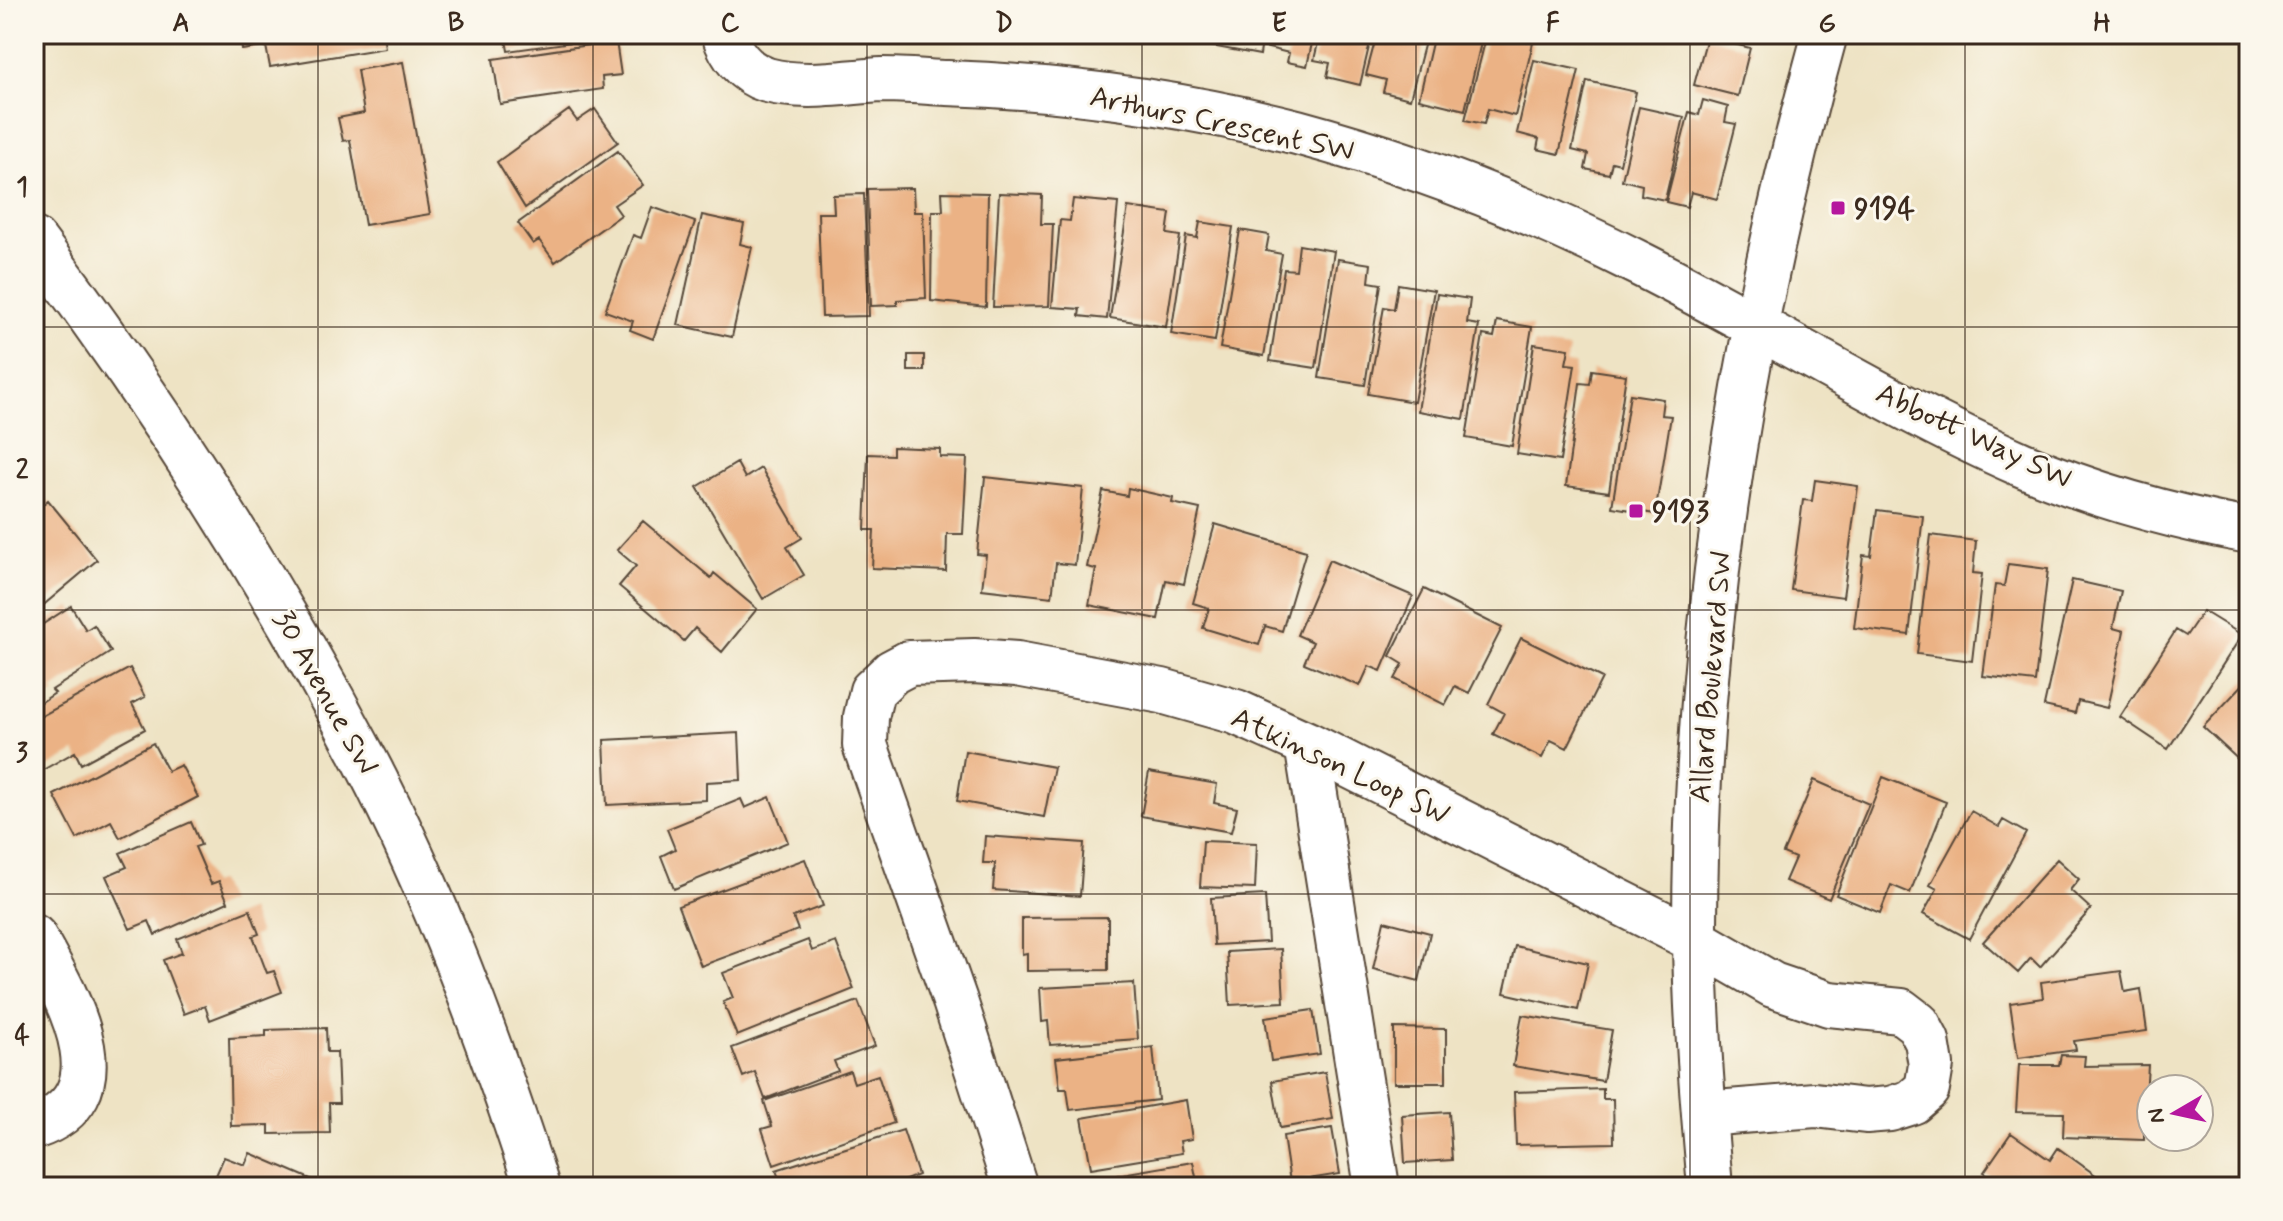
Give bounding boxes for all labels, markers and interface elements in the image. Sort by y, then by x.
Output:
text: A [172,7,190,41]
text: B [448,7,464,41]
text: C [721,7,740,41]
text: D [995,7,1013,41]
text: E [1271,7,1287,41]
text: F [1546,7,1560,41]
text: G [1818,7,1836,41]
text: H [2094,7,2111,41]
street label: Arthurs Crescent SW [1086,77,1357,171]
text: 1 [16,171,28,205]
place label: 9194 [1854,190,1915,229]
marker: 9194 [1829,199,1847,217]
street label: Abbott Way SW [1869,374,2077,499]
text: 2 [16,454,29,488]
place label: 9193 [1652,493,1709,532]
marker: 9193 [1627,502,1645,520]
street label: Allard Boulevard SW [1681,550,1742,805]
street label: 30 Avenue SW [263,603,386,782]
street label: Atkinson Loop SW [1225,699,1456,834]
text: 3 [16,737,28,771]
text: 4 [14,1020,30,1054]
north arrow [2135,1073,2215,1153]
text: N [2142,1106,2172,1125]

